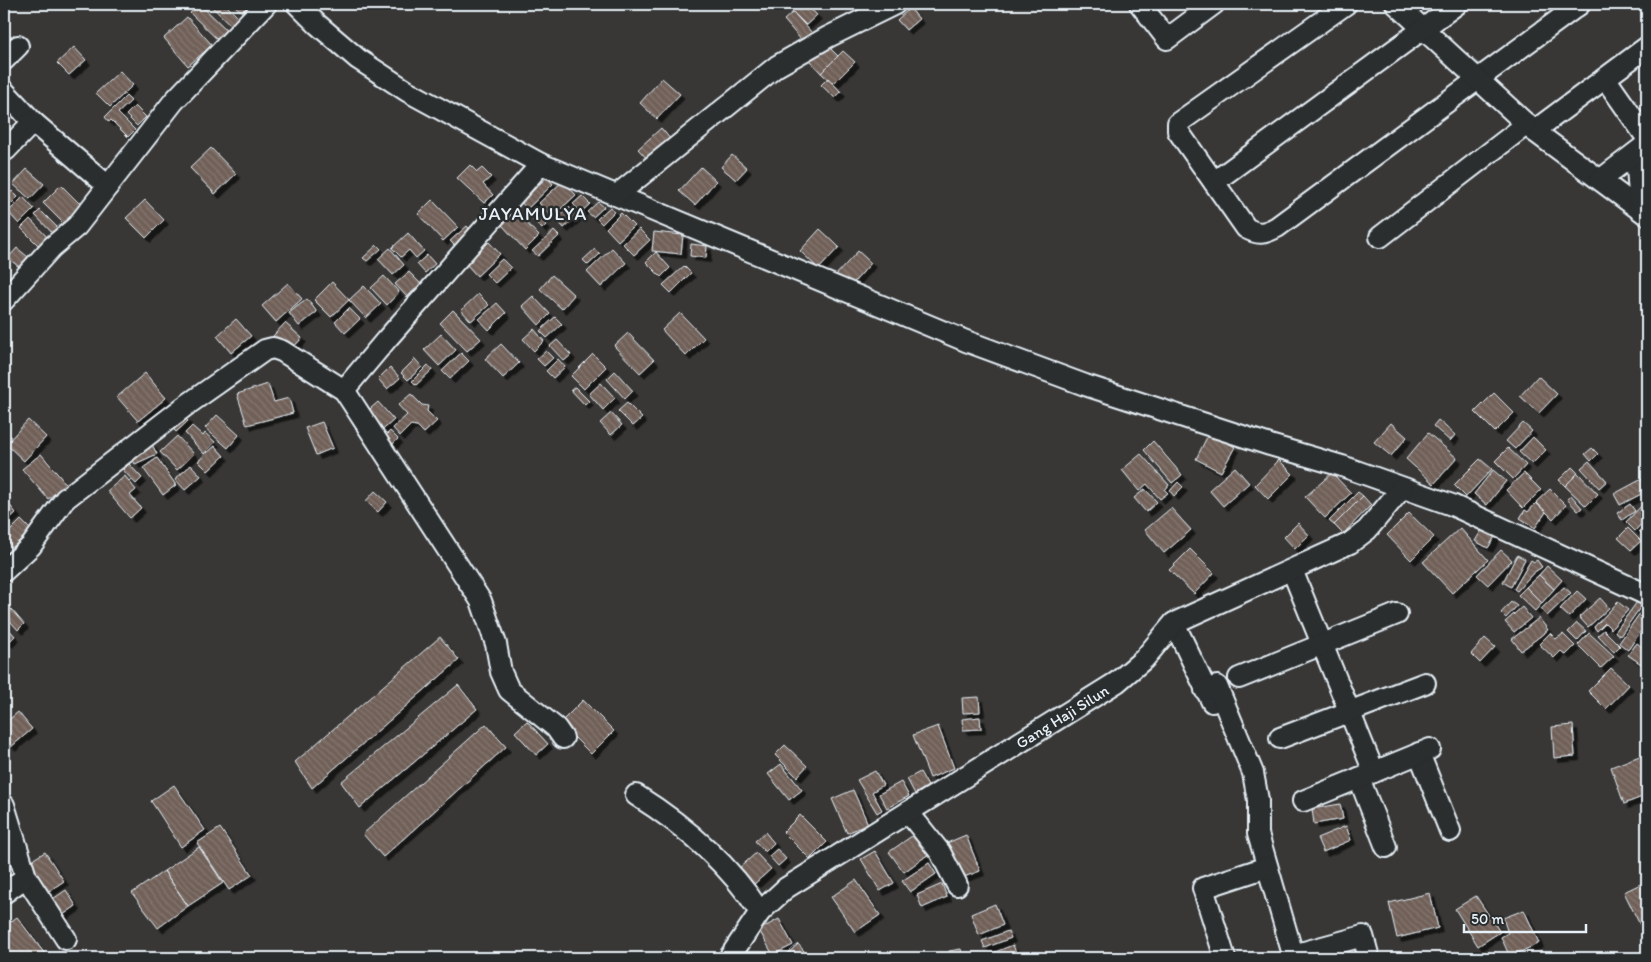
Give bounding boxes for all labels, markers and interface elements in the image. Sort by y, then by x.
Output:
district label: JAYAMULYA [479,202,587,225]
street label: Gang Haji Silun [1012,680,1112,752]
scale bar [1464,902,1586,934]
text: 50 m [1471,910,1504,928]

